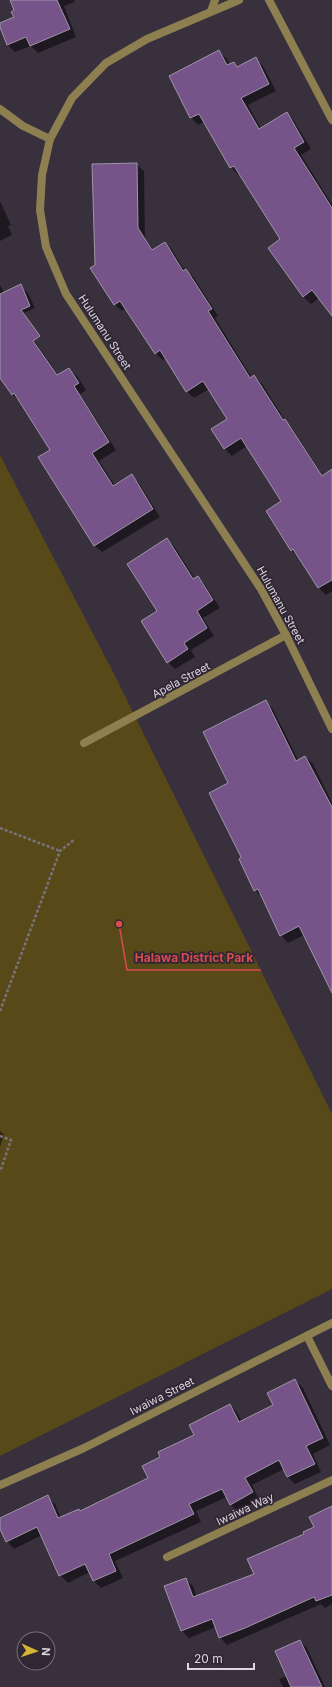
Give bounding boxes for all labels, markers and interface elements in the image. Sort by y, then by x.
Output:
street label: Hulumanu Street [75,292,135,373]
street label: Hulumanu Street [254,564,308,647]
street label: Apela Street [150,659,213,701]
callout: Halawa District Park [127,946,261,970]
text: Halawa District Park [135,950,253,965]
street label: Iwaiwa Street [128,1374,197,1418]
street label: Iwaiwa Way [214,1490,276,1528]
north arrow [16,1631,56,1671]
scale bar [188,1645,254,1671]
text: N [39,1647,53,1656]
text: 20 m [194,1651,223,1666]

